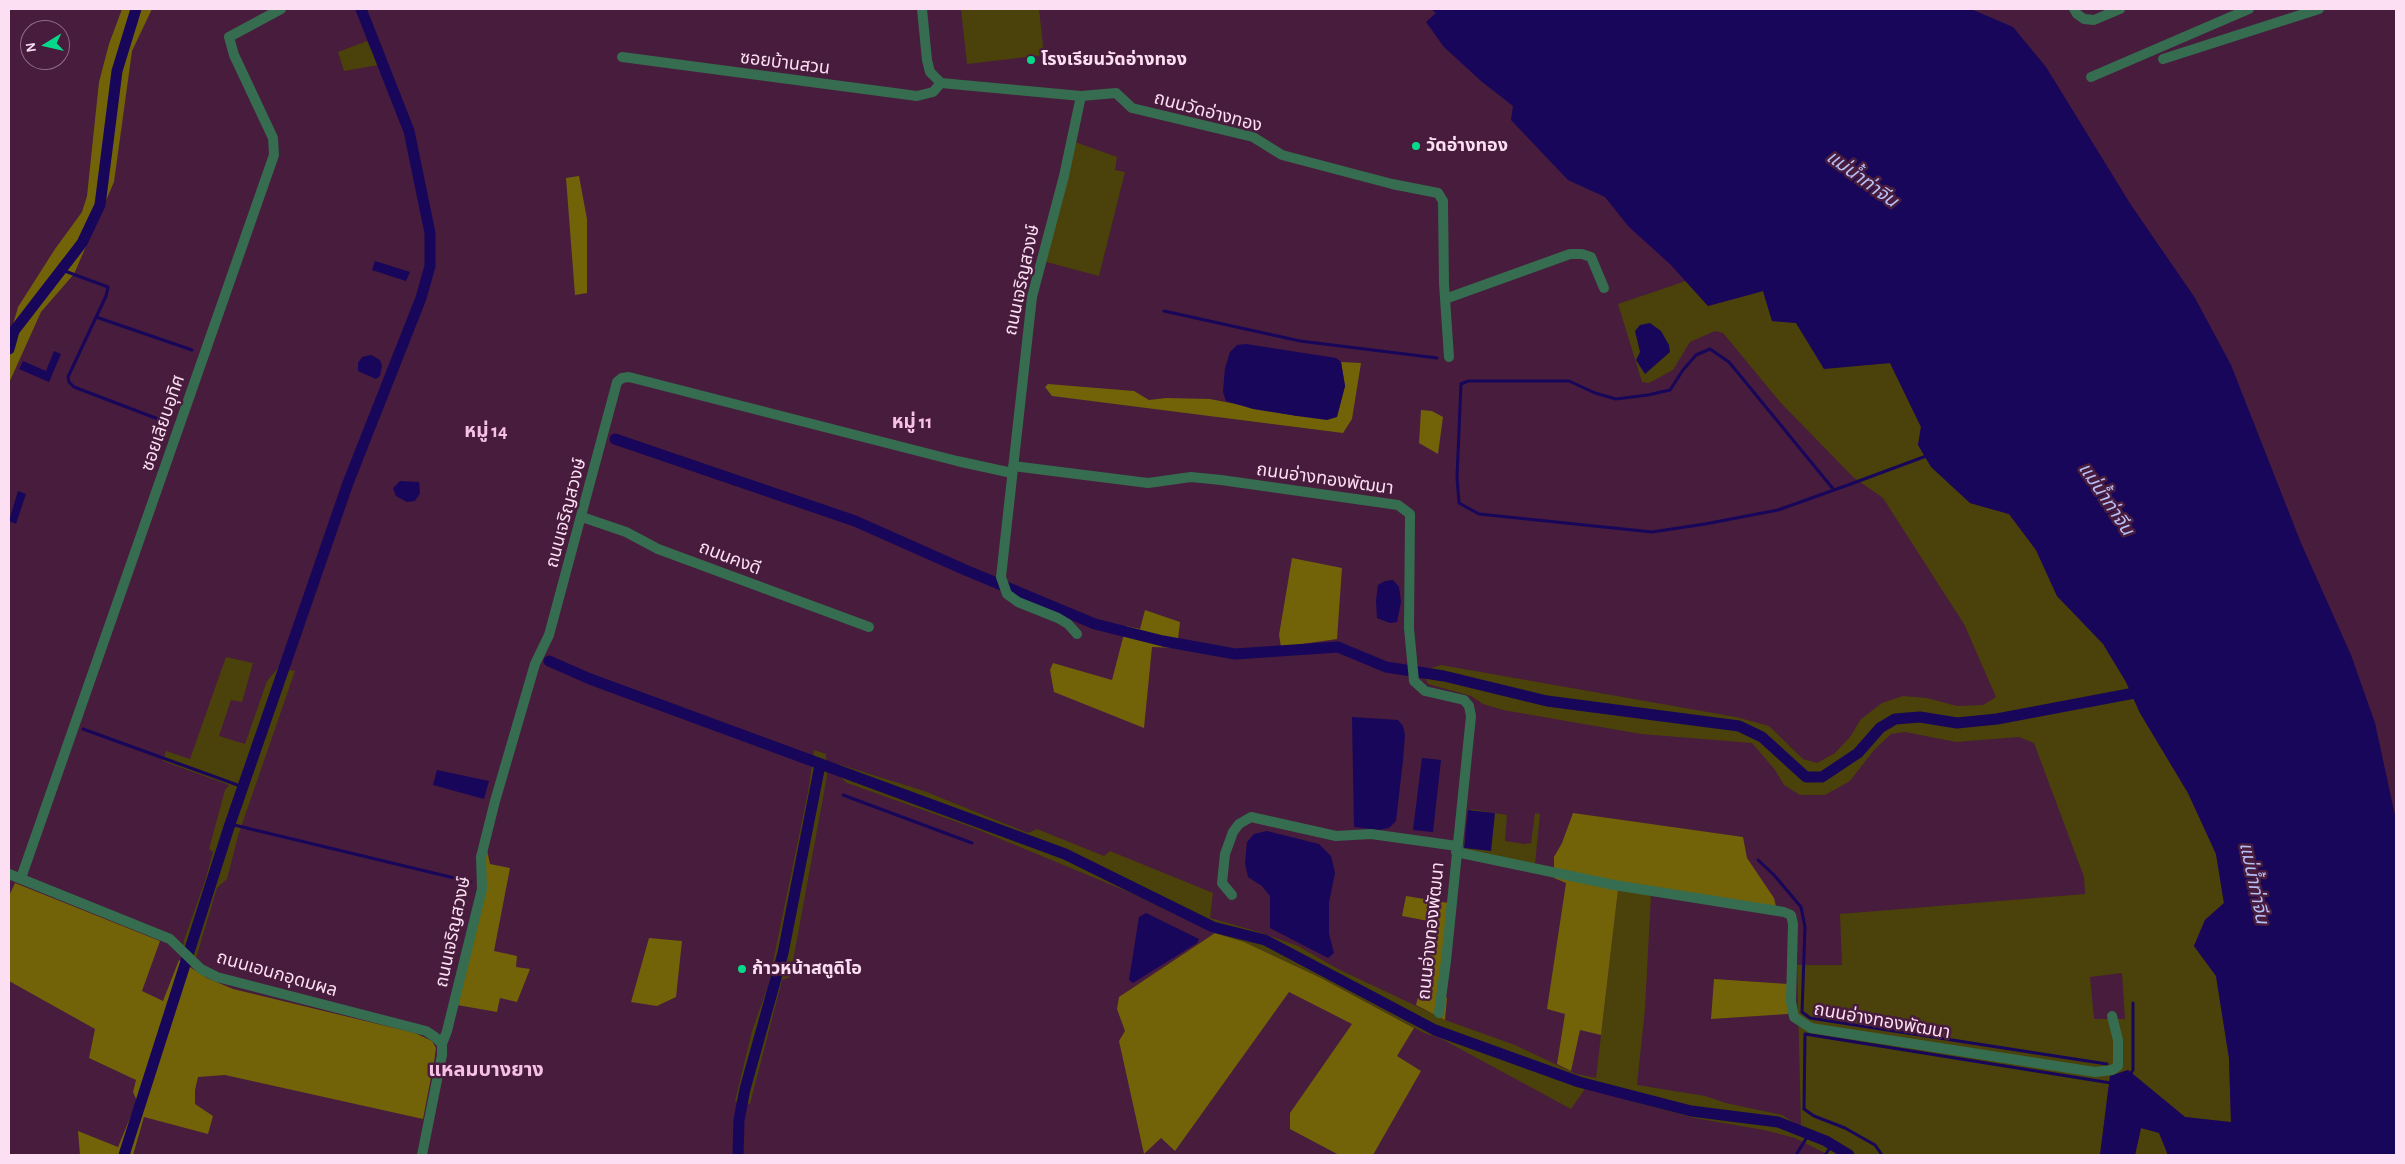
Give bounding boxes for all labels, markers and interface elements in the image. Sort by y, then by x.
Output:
north arrow [20,20,70,70]
text: N [23,41,39,53]
street label: ซอยบ้านสวน [739,47,831,79]
place label: โรงเรียนวัดอ่างทอง [1041,49,1187,71]
marker: โรงเรียนวัดอ่างทอง [1025,54,1037,66]
street label: ถนนวัดอ่างทอง [1152,87,1264,137]
place label: วัดอ่างทอง [1426,135,1508,157]
marker: วัดอ่างทอง [1410,140,1422,152]
water label: แม่น้ำท่าจีน [1822,145,1902,213]
street label: ถนนเจริญสวงษ์ [1000,223,1044,337]
street label: ซอยเลียบอุทิศ [136,372,190,474]
district label: หมู่ 11 [892,411,932,433]
district label: หมู่ 14 [464,420,508,442]
street label: ถนนเจริญสวงษ์ [541,456,591,570]
water label: แม่น้ำท่าจีน [2073,458,2139,540]
street label: ถนนอ่างทองพัฒนา [1255,459,1395,499]
street label: ถนนคงดี [696,536,764,580]
water label: แม่น้ำท่าจีน [2234,840,2274,926]
street label: ถนนอ่างทองพัฒนา [1413,861,1449,1001]
street label: ถนนเจริญสวงษ์ [431,875,475,989]
street label: ถนนเอนกอุดมผล [214,946,340,1002]
place label: ก้าวหน้าสตูดิโอ [752,958,862,980]
marker: ก้าวหน้าสตูดิโอ [736,963,748,975]
street label: ถนนอ่างทองพัฒนา [1812,998,1952,1044]
district label: แหลมบางยาง [428,1058,544,1082]

